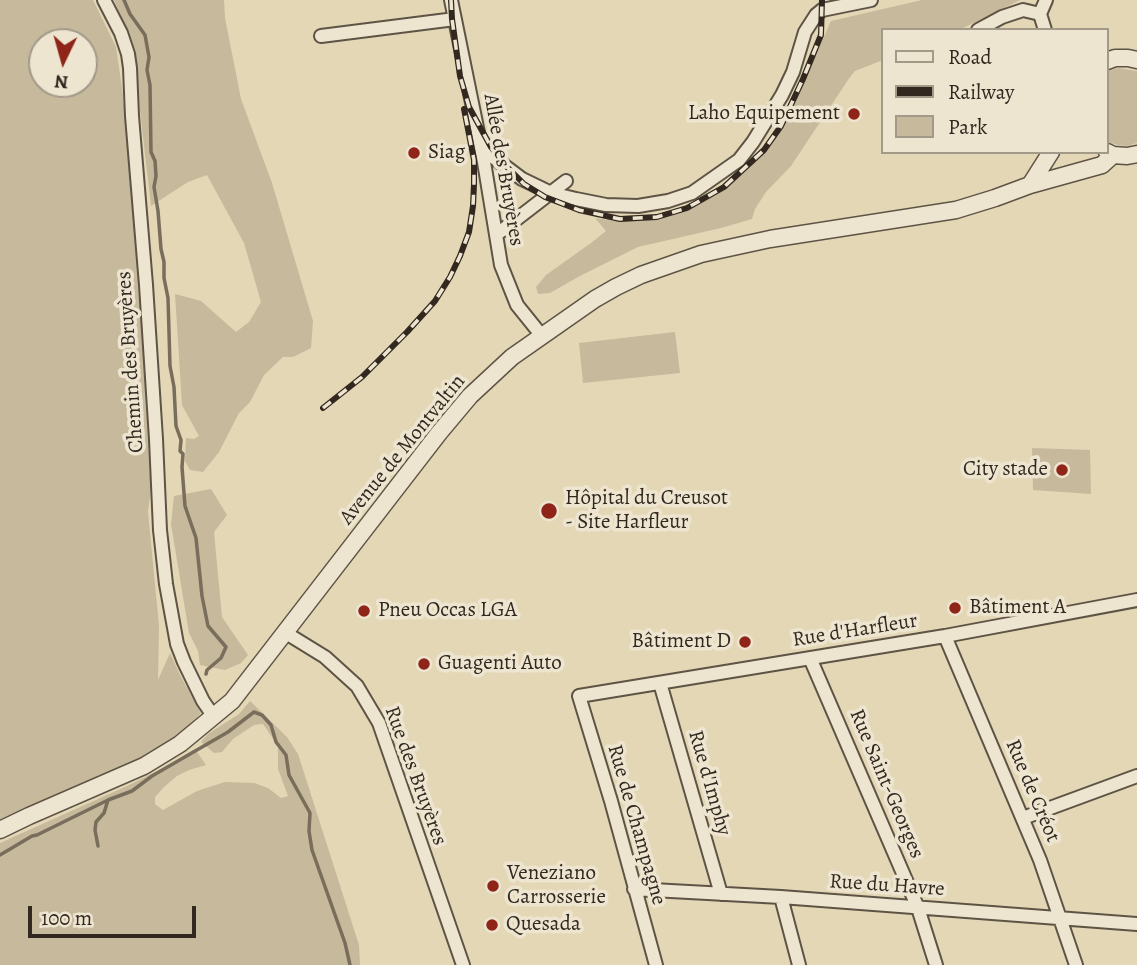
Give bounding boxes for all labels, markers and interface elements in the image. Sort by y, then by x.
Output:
north arrow [28,28,98,98]
legend [881,28,1109,154]
text: Road [948,43,992,71]
text: N [53,68,69,95]
text: Railway [948,78,1014,106]
street label: Allée des Bruyères [477,92,529,248]
place label: Laho Equipement [688,101,840,127]
marker: Laho Equipement [846,106,862,122]
text: Park [948,113,987,141]
place label: Siag [428,140,465,166]
marker: Siag [406,145,422,161]
street label: Chemin des Bruyères [112,270,150,454]
street label: Avenue de Montvaltin [335,370,471,530]
place label: City stade [963,457,1048,483]
marker: City stade [1054,462,1070,478]
place label: Hôpital du Creusot - Site Harfleur [565,486,728,536]
marker: Hôpital du Creusot - Site Harfleur [539,501,559,521]
place label: Bâtiment A [969,595,1066,621]
place label: Pneu Occas LGA [378,598,517,624]
marker: Bâtiment A [947,600,963,616]
marker: Pneu Occas LGA [356,603,372,619]
street label: Rue d'Harfleur [791,609,919,653]
place label: Bâtiment D [632,629,731,655]
marker: Bâtiment D [737,634,753,650]
place label: Guagenti Auto [438,651,562,677]
marker: Guagenti Auto [416,656,432,672]
street label: Rue des Bruyères [378,703,452,849]
street label: Rue Saint-Georges [843,706,929,862]
street label: Rue d'Imphy [682,728,736,838]
street label: Rue de Créot [999,736,1065,846]
street label: Rue de Champagne [601,742,671,908]
place label: Veneziano Carrosserie [507,861,606,911]
street label: Rue du Havre [829,869,945,903]
marker: Veneziano Carrosserie [485,878,501,894]
scale bar [32,892,200,936]
text: 100 m [41,904,92,932]
place label: Quesada [506,912,581,938]
marker: Quesada [484,917,500,933]

